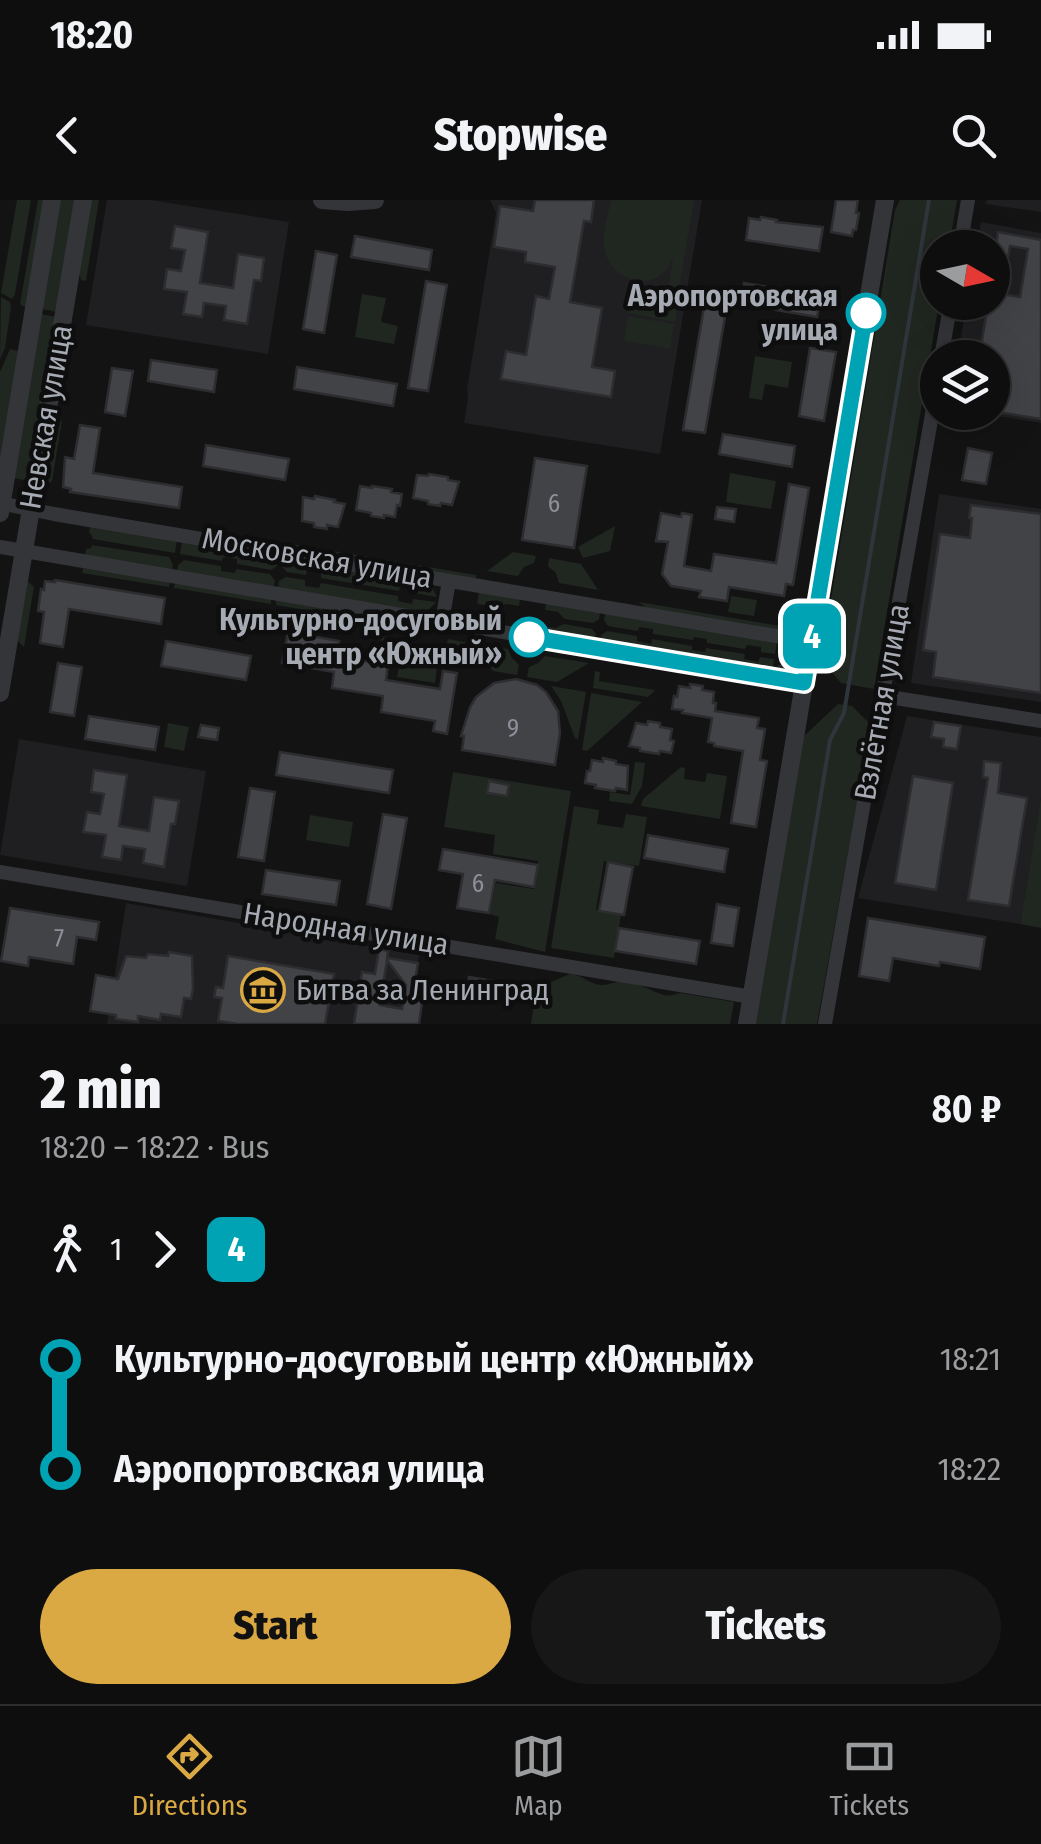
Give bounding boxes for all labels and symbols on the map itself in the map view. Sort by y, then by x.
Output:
north arrow [920,230,1010,320]
place label: Аэропортовская улица [627,278,838,348]
marker: Аэропортовская улица [847,294,885,332]
street label: Невская улица [12,322,80,512]
house number: 6 [548,489,560,519]
street label: Московская улица [199,520,435,596]
street label: Взлётная улица [847,601,917,803]
place label: Культурно-досуговый центр «Южный» [219,602,502,672]
line badge: 4 [780,604,844,668]
marker: Культурно-досуговый центр «Южный» [510,618,548,656]
house number: 9 [507,714,519,744]
house number: 6 [472,869,484,899]
street label: Народная улица [241,895,451,963]
house number: 7 [54,924,64,954]
museum icon: Битва за Ленинград [240,967,286,1013]
place label: Битва за Ленинград [296,972,549,1008]

